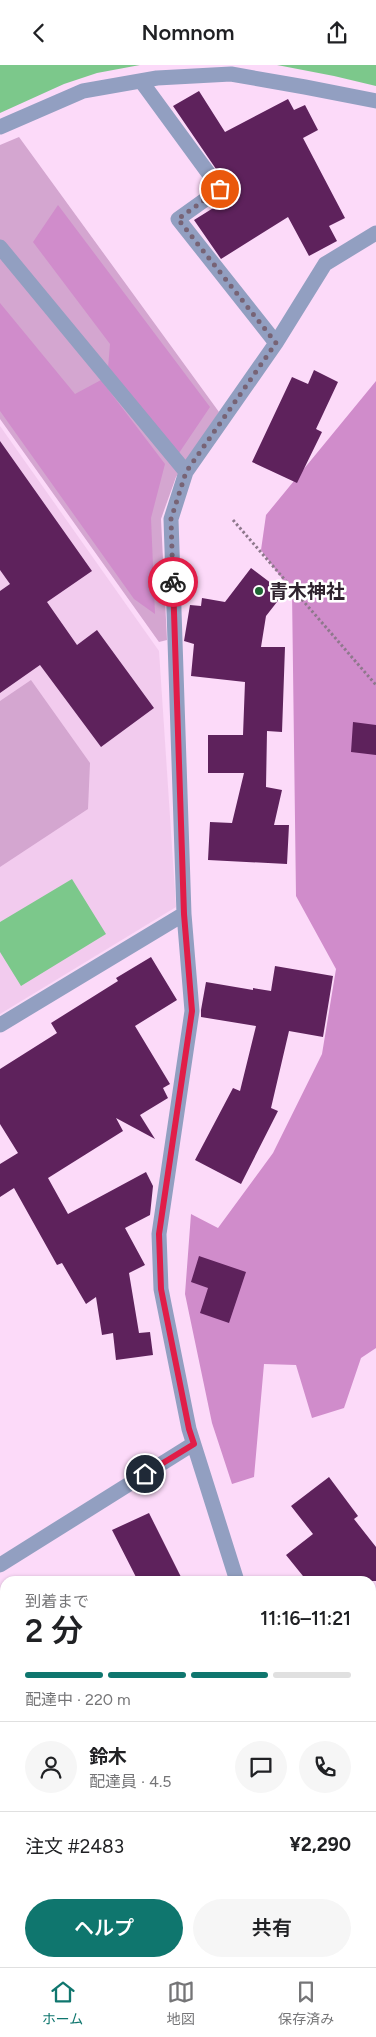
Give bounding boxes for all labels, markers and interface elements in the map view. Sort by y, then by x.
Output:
icon: back [25,19,53,47]
text: Nomnom [141,19,235,46]
icon: share [323,19,351,47]
pin [199,168,241,210]
icon: bag [206,175,234,203]
courier [148,557,198,607]
icon: bike [159,568,187,596]
place label: 青木神社 [269,580,345,603]
marker: 青木神社 [253,585,265,597]
pin [124,1453,166,1495]
icon: home [131,1460,159,1488]
text: 到着まで [25,1592,89,1611]
text: 11:16–11:21 [260,1607,351,1630]
text: 2 分 [25,1612,83,1650]
text: 配達中 · 220 m [25,1690,131,1709]
button: person [25,1741,77,1793]
button: chat [235,1741,287,1793]
button: phone [299,1741,351,1793]
text: 鈴木 [89,1745,127,1768]
text: 配達員 · 4.5 [89,1772,171,1791]
text: ¥2,290 [289,1833,351,1856]
text: 注文 #2483 [25,1835,124,1858]
button: ヘルプ [25,1899,183,1957]
button: 共有 [193,1899,351,1957]
tab: ホーム [42,1978,83,2028]
tab: 地図 [167,1978,195,2028]
tab: 保存済み [278,1978,334,2028]

